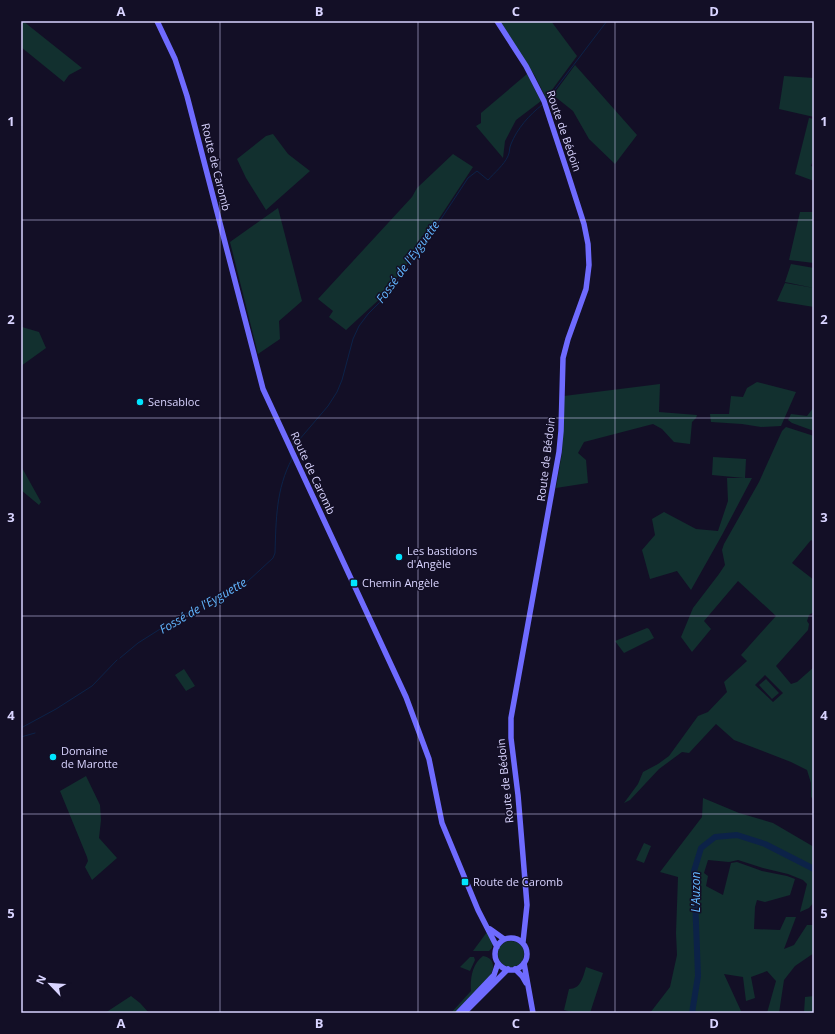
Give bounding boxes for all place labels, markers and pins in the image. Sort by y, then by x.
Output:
place label: Sensabloc [148,394,200,409]
marker: Sensabloc [135,397,145,407]
place label: Les bastidons d'Angèle [407,543,477,571]
marker: Les bastidons d'Angèle [394,552,404,562]
place label: Chemin Angèle [362,575,439,590]
marker: Chemin Angèle [349,578,359,588]
place label: Domaine de Marotte [61,743,118,771]
marker: Domaine de Marotte [48,752,58,762]
place label: Route de Caromb [473,874,563,889]
marker: Route de Caromb [460,877,470,887]

